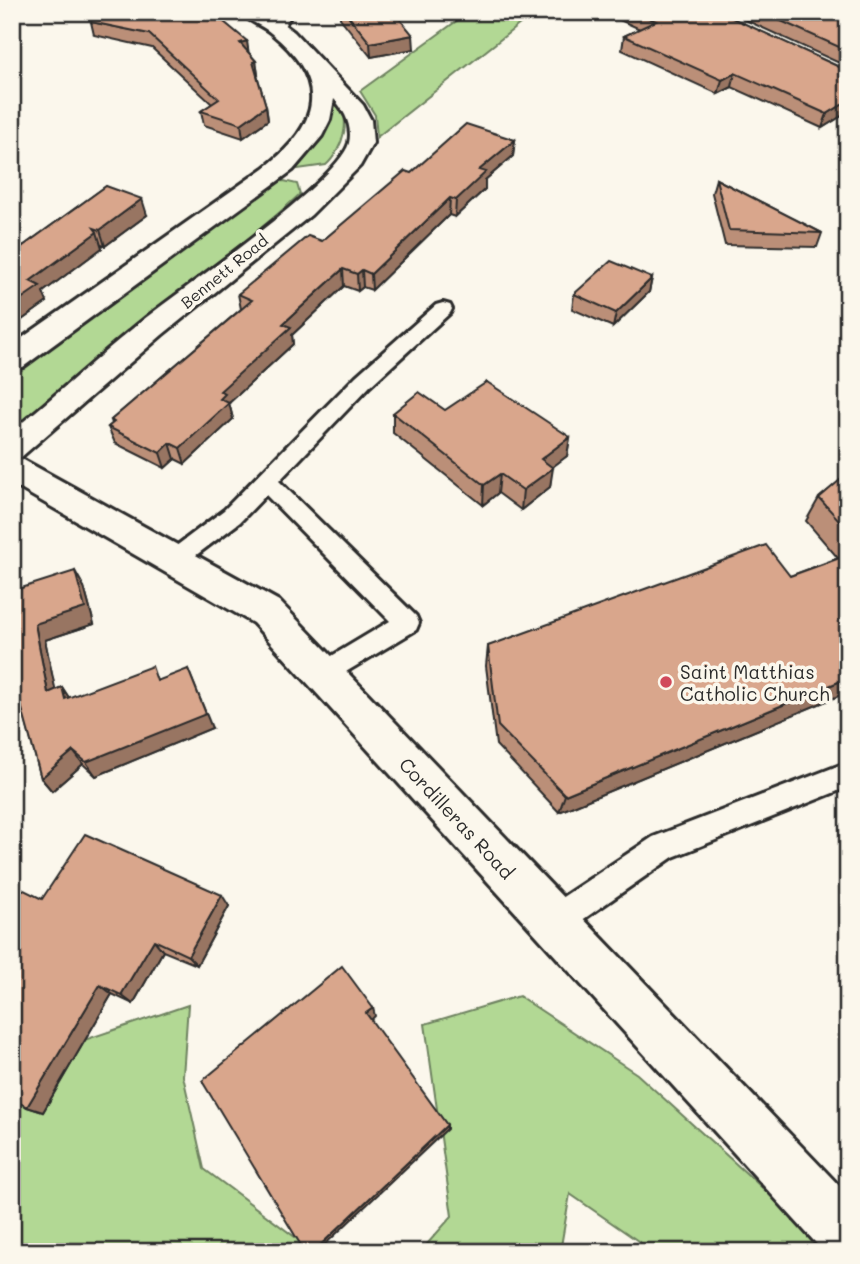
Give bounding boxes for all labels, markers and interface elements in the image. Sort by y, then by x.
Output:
street label: Bennett Road [176,229,272,313]
place label: Saint Matthias Catholic Church [680,659,830,706]
marker: Saint Matthias Catholic Church [658,674,674,690]
street label: Cordilleras Road [394,752,520,884]

